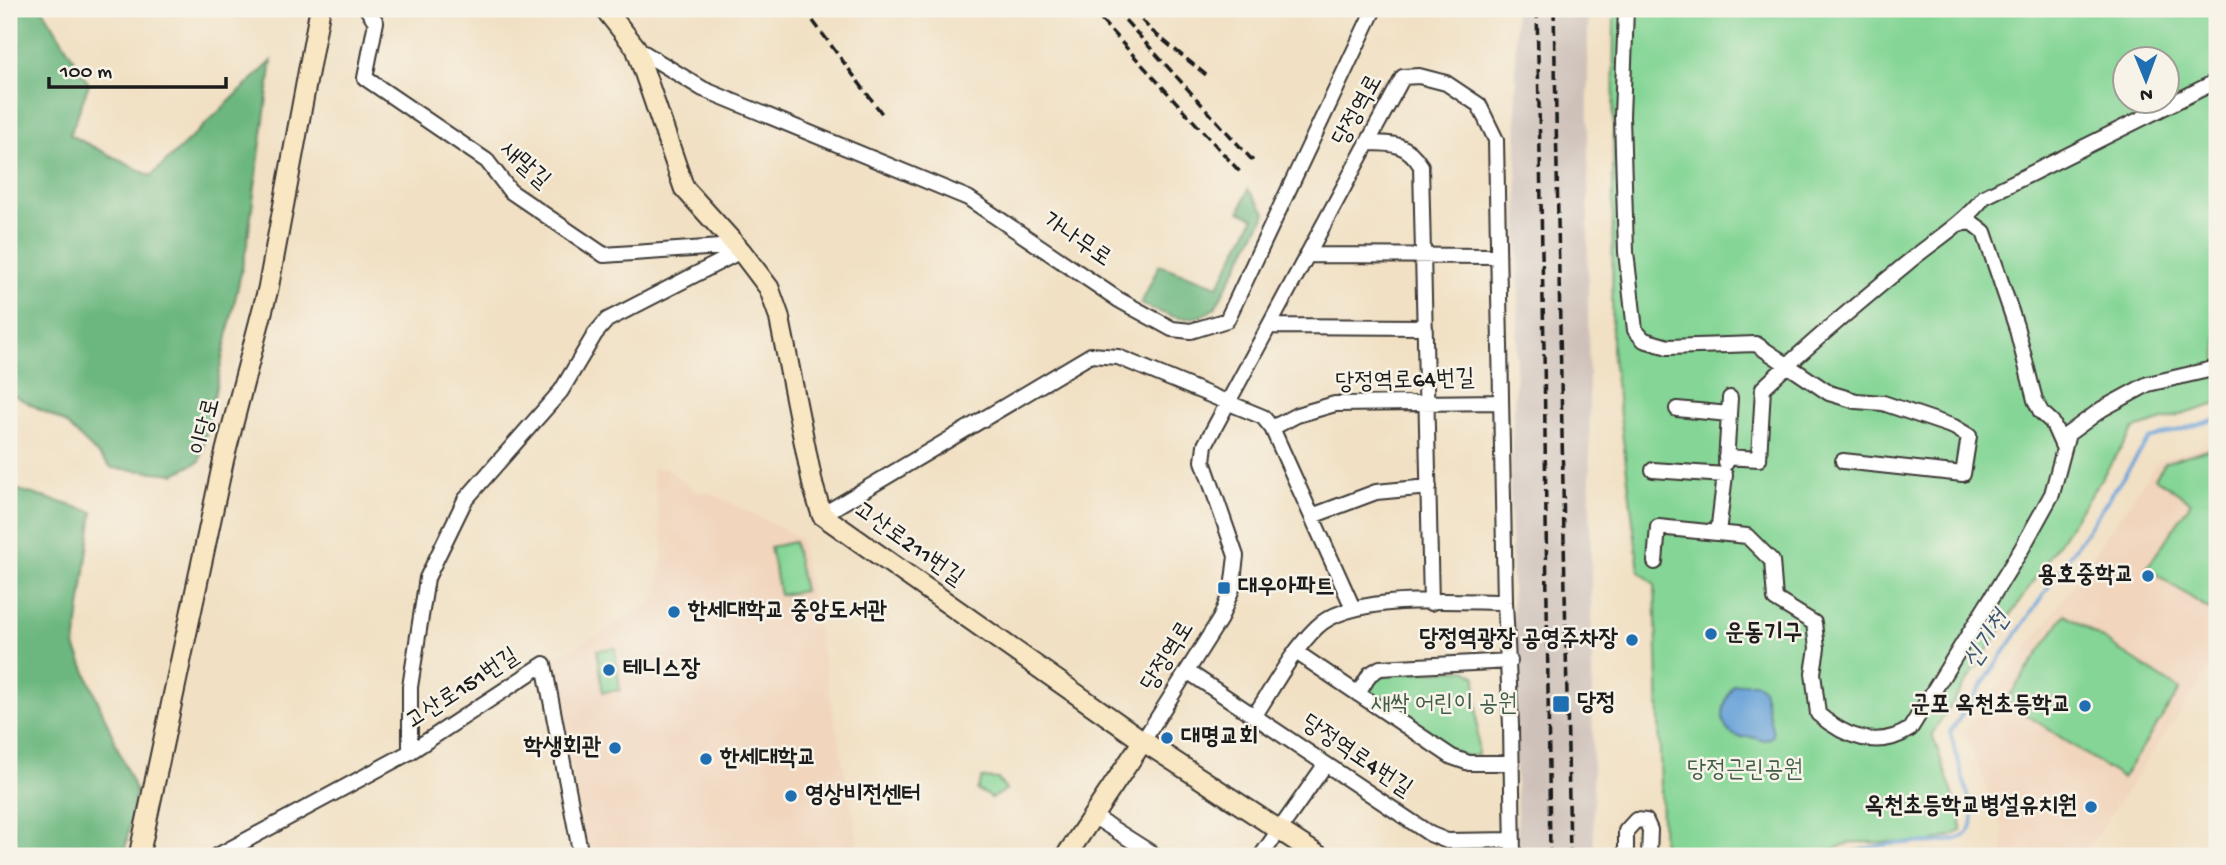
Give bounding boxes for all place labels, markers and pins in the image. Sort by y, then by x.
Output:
place label: 용호중학교 [2037,562,2134,591]
marker: 용호중학교 [2140,568,2156,584]
place label: 대우아파트 [1238,574,1335,603]
marker: 대우아파트 [1216,580,1232,596]
place label: 한세대학교 중앙도서관 [687,598,887,627]
marker: 한세대학교 중앙도서관 [666,604,682,620]
place label: 운동기구 [1725,620,1802,649]
place label: 당정역광장 공영주차장 [1419,626,1619,655]
marker: 운동기구 [1703,626,1719,642]
marker: 당정역광장 공영주차장 [1624,632,1640,648]
place label: 테니스장 [623,656,701,685]
marker: 테니스장 [601,662,617,678]
place label: 당정 [1577,690,1616,719]
place label: 군포 옥천초등학교 [1911,692,2071,721]
marker: 당정 [1551,694,1571,714]
marker: 군포 옥천초등학교 [2077,698,2093,714]
place label: 대명교회 [1181,724,1258,753]
marker: 대명교회 [1159,730,1175,746]
place label: 학생회관 [523,734,602,763]
marker: 학생회관 [607,740,623,756]
place label: 한세대학교 [719,745,817,774]
marker: 한세대학교 [698,751,714,767]
place label: 영상비전센터 [805,782,921,811]
marker: 영상비전센터 [783,788,799,804]
place label: 옥천초등학교병설유치원 [1865,793,2077,822]
marker: 옥천초등학교병설유치원 [2083,799,2099,815]

